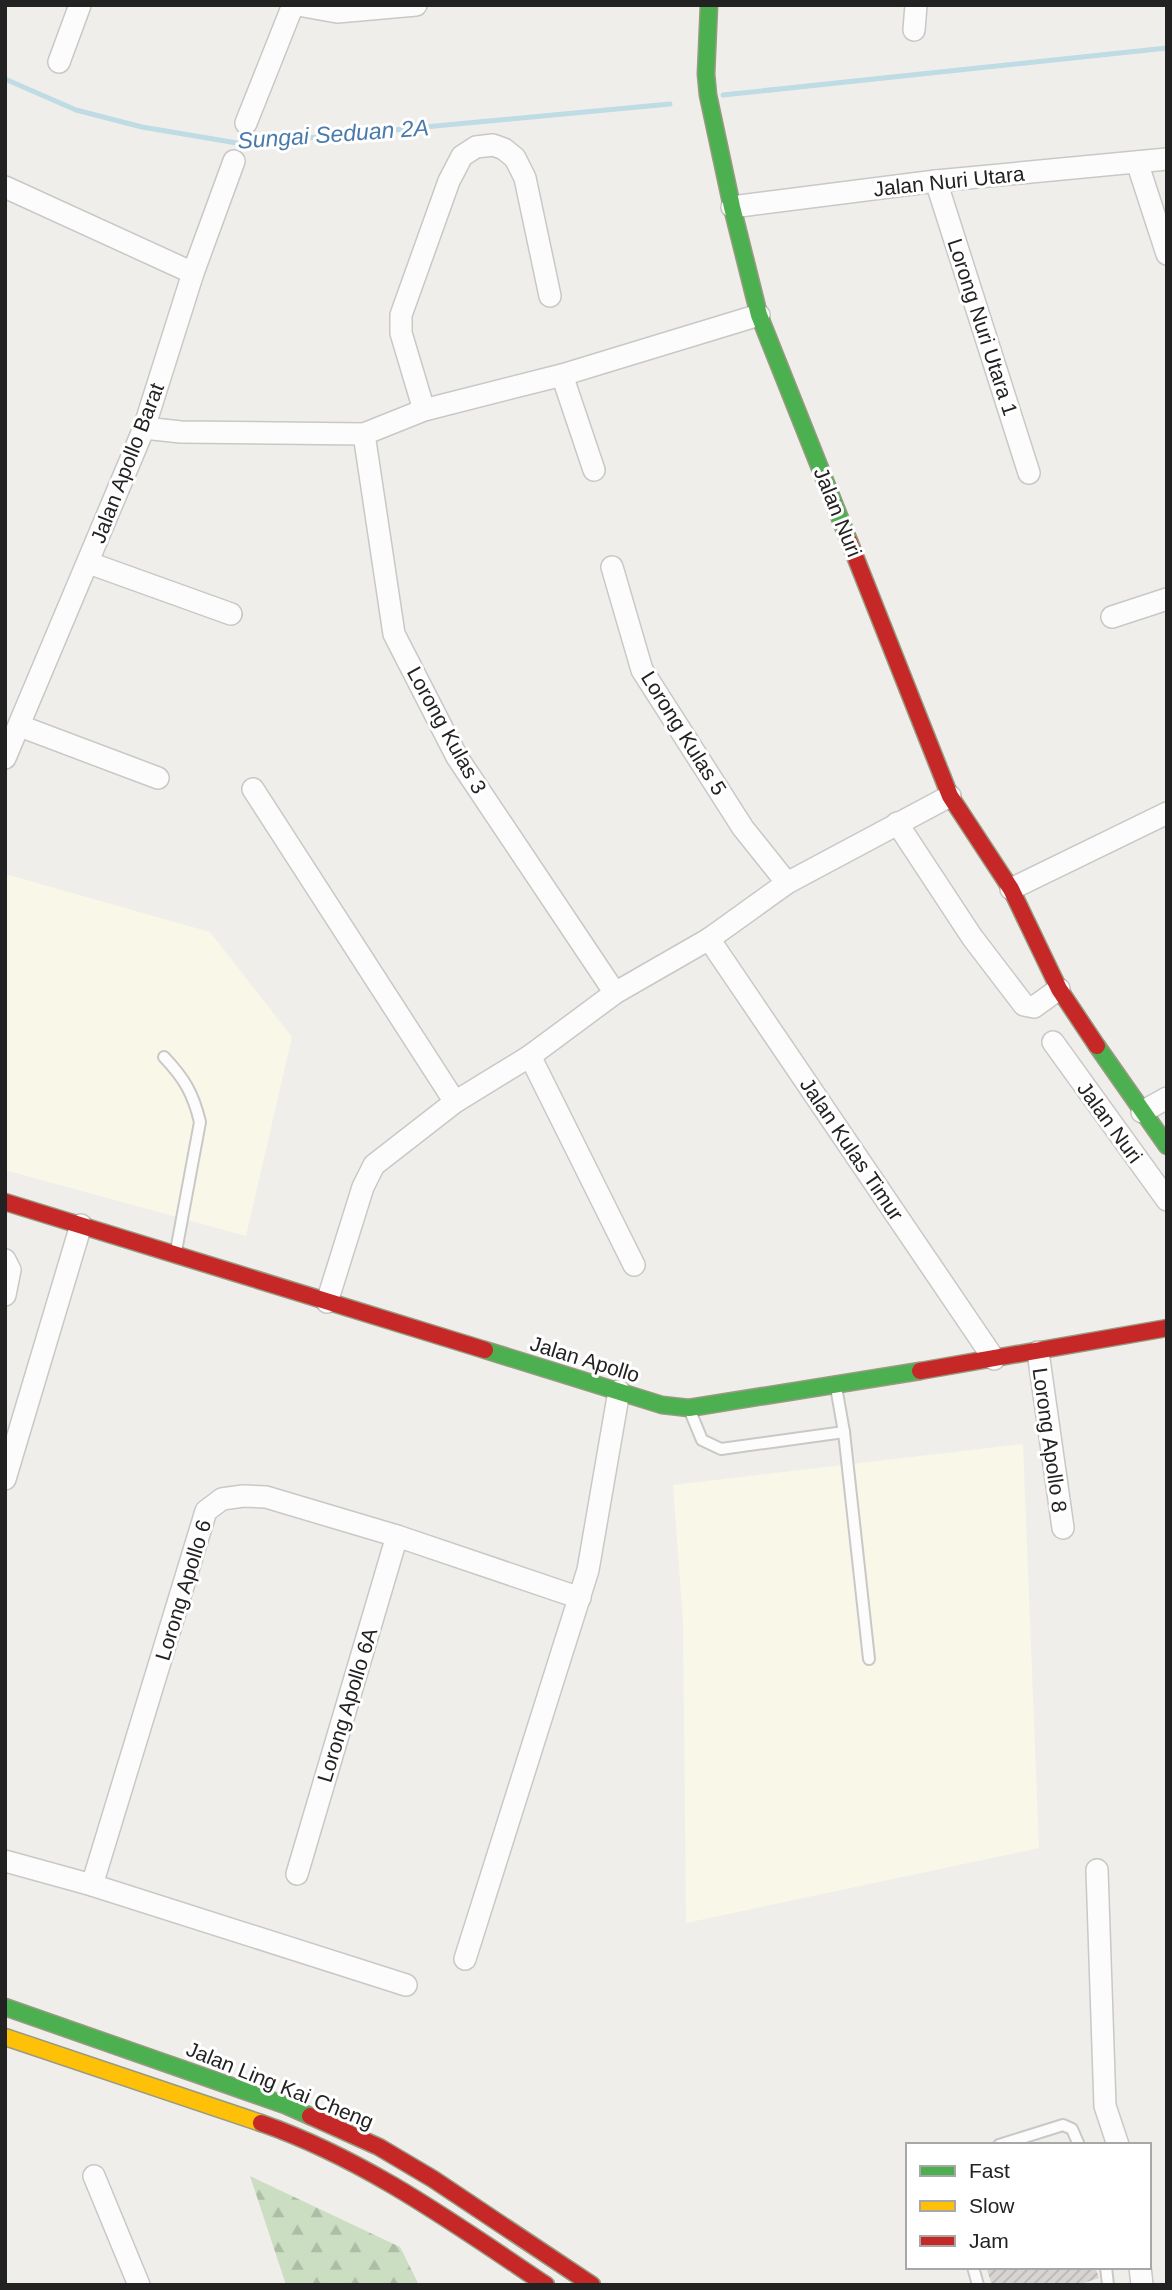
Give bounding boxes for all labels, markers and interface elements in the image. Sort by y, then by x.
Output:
water label: Sungai Seduan 2A [236,114,430,154]
street label: Jalan Nuri Utara [872,162,1026,200]
street label: Lorong Nuri Utara 1 [944,236,1022,418]
street label: Jalan Apollo Barat [86,380,168,546]
street label: Jalan Nuri [810,464,866,560]
street label: Lorong Kulas 3 [403,663,491,797]
street label: Lorong Kulas 5 [637,667,731,799]
street label: Jalan Kulas Timur [796,1073,908,1225]
street label: Jalan Nuri [1073,1077,1147,1167]
street label: Jalan Apollo [527,1331,643,1387]
street label: Lorong Apollo 8 [1028,1366,1072,1514]
street label: Lorong Apollo 6 [151,1517,215,1663]
street label: Lorong Apollo 6A [313,1625,381,1785]
street label: Jalan Ling Kai Cheng [183,2037,377,2133]
legend [906,2143,1151,2269]
text: Fast [969,2159,1010,2182]
text: Slow [969,2194,1015,2217]
text: Jam [969,2229,1009,2252]

